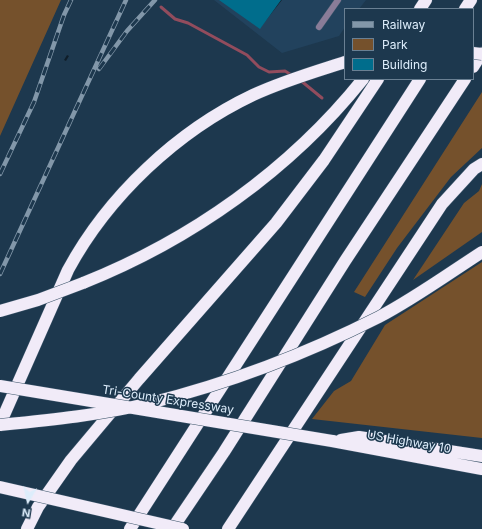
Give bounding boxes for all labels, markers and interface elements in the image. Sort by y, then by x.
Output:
legend [344,8,474,80]
text: Railway [382,17,425,32]
text: Park [382,37,408,52]
text: Building [382,57,427,72]
street label: Tri-County Expressway [101,382,235,418]
street label: US Highway 10 [366,428,452,456]
north arrow [8,481,48,521]
text: N [21,505,31,520]

